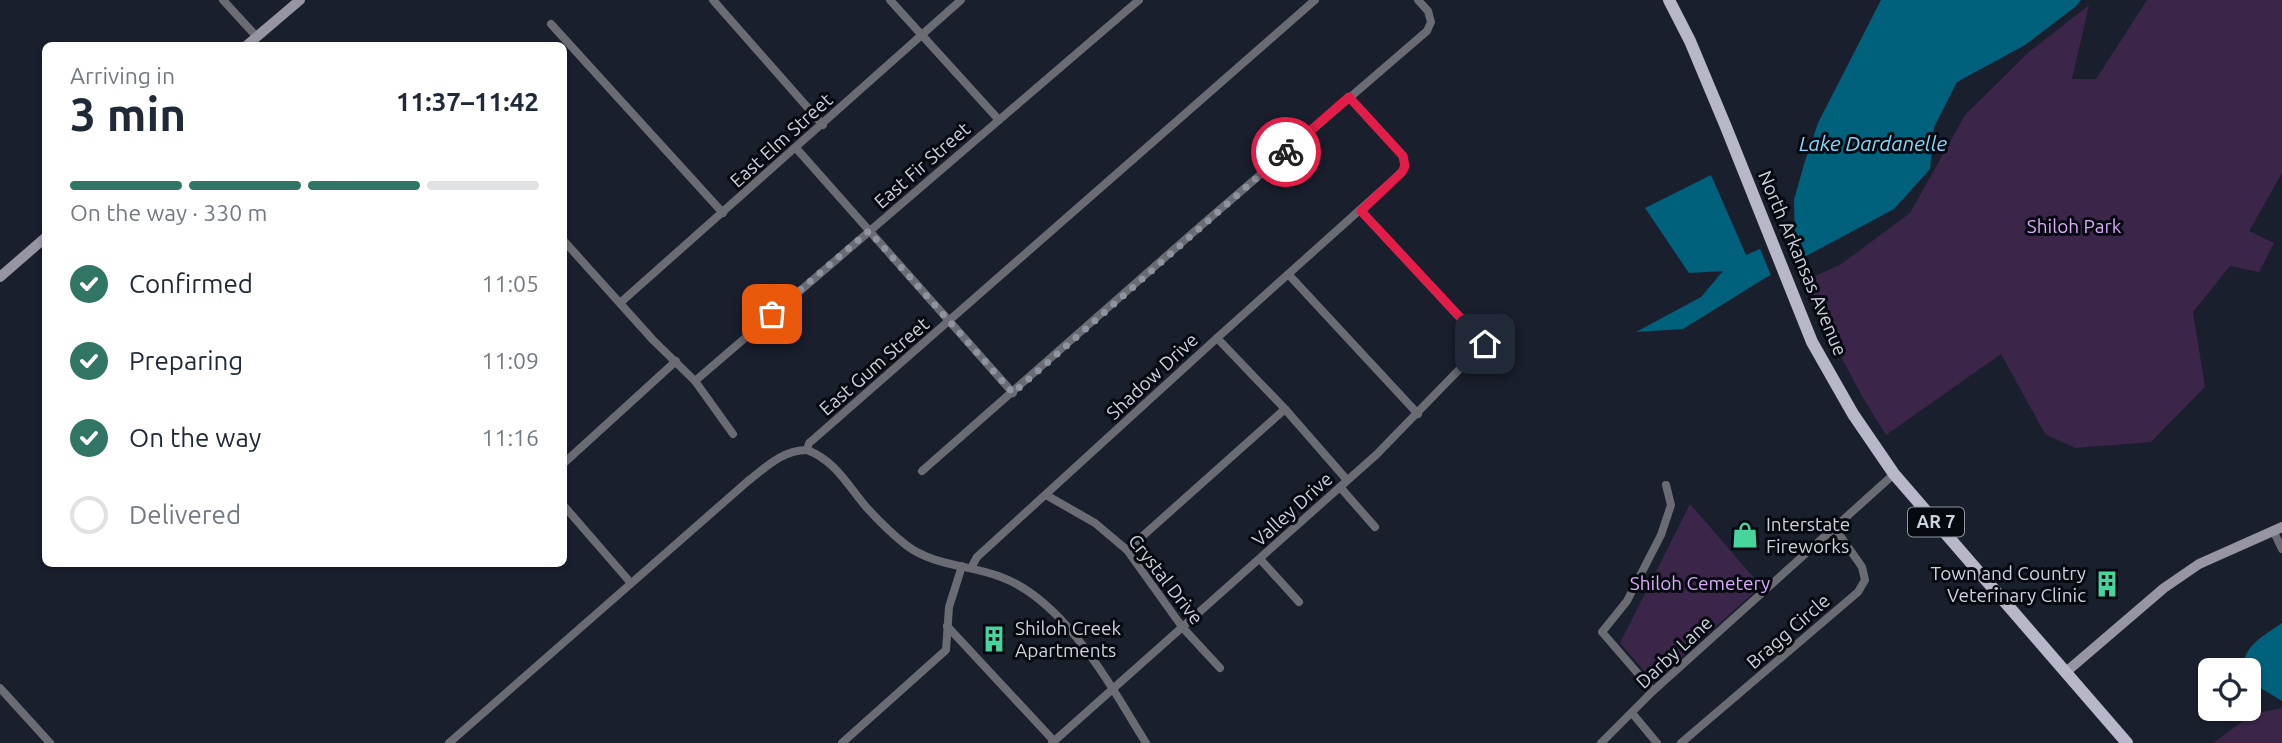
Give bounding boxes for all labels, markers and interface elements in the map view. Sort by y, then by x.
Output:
text: Arriving in [70,63,175,88]
text: 11:37–11:42 [396,87,539,116]
text: 3 min [70,88,186,140]
street label: East Elm Street [725,88,837,192]
street label: East Fir Street [870,117,975,213]
courier [1251,117,1321,187]
water label: Lake Dardanelle [1799,131,1947,155]
icon: bike [1267,133,1305,171]
street label: North Arkansas Avenue [1754,167,1852,359]
text: On the way · 330 m [70,200,267,225]
park label: Shiloh Park [2027,215,2122,237]
icon: check [70,265,108,303]
text: Confirmed [129,269,253,298]
text: 11:05 [481,271,539,296]
pin [742,284,802,344]
icon: bag [753,295,791,333]
street label: East Gum Street [815,312,934,419]
pin [1455,314,1515,374]
icon: home [1466,325,1504,363]
street label: Shadow Drive [1102,328,1202,424]
icon: check [70,342,108,380]
text: Preparing [129,346,243,375]
text: 11:09 [481,348,539,373]
icon: check [70,419,108,457]
text: On the way [129,423,261,452]
text: 11:16 [481,425,539,450]
street label: Valley Drive [1247,467,1337,551]
text: Delivered [129,500,241,529]
road number: AR 7 [1908,508,1964,536]
place label: Interstate Fireworks [1766,513,1850,557]
shop icon: Interstate Fireworks [1730,520,1760,550]
street label: Crystal Drive [1124,530,1208,628]
place label: Town and Country Veterinary Clinic [1931,562,2086,606]
building icon: Town and Country Veterinary Clinic [2092,569,2122,599]
park label: Shiloh Cemetery [1630,572,1770,594]
street label: Bragg Circle [1742,589,1834,673]
street label: Darby Lane [1631,611,1717,693]
place label: Shiloh Creek Apartments [1015,617,1122,661]
building icon: Shiloh Creek Apartments [979,624,1009,654]
map controls [2198,658,2261,721]
button: locate [2198,658,2261,721]

